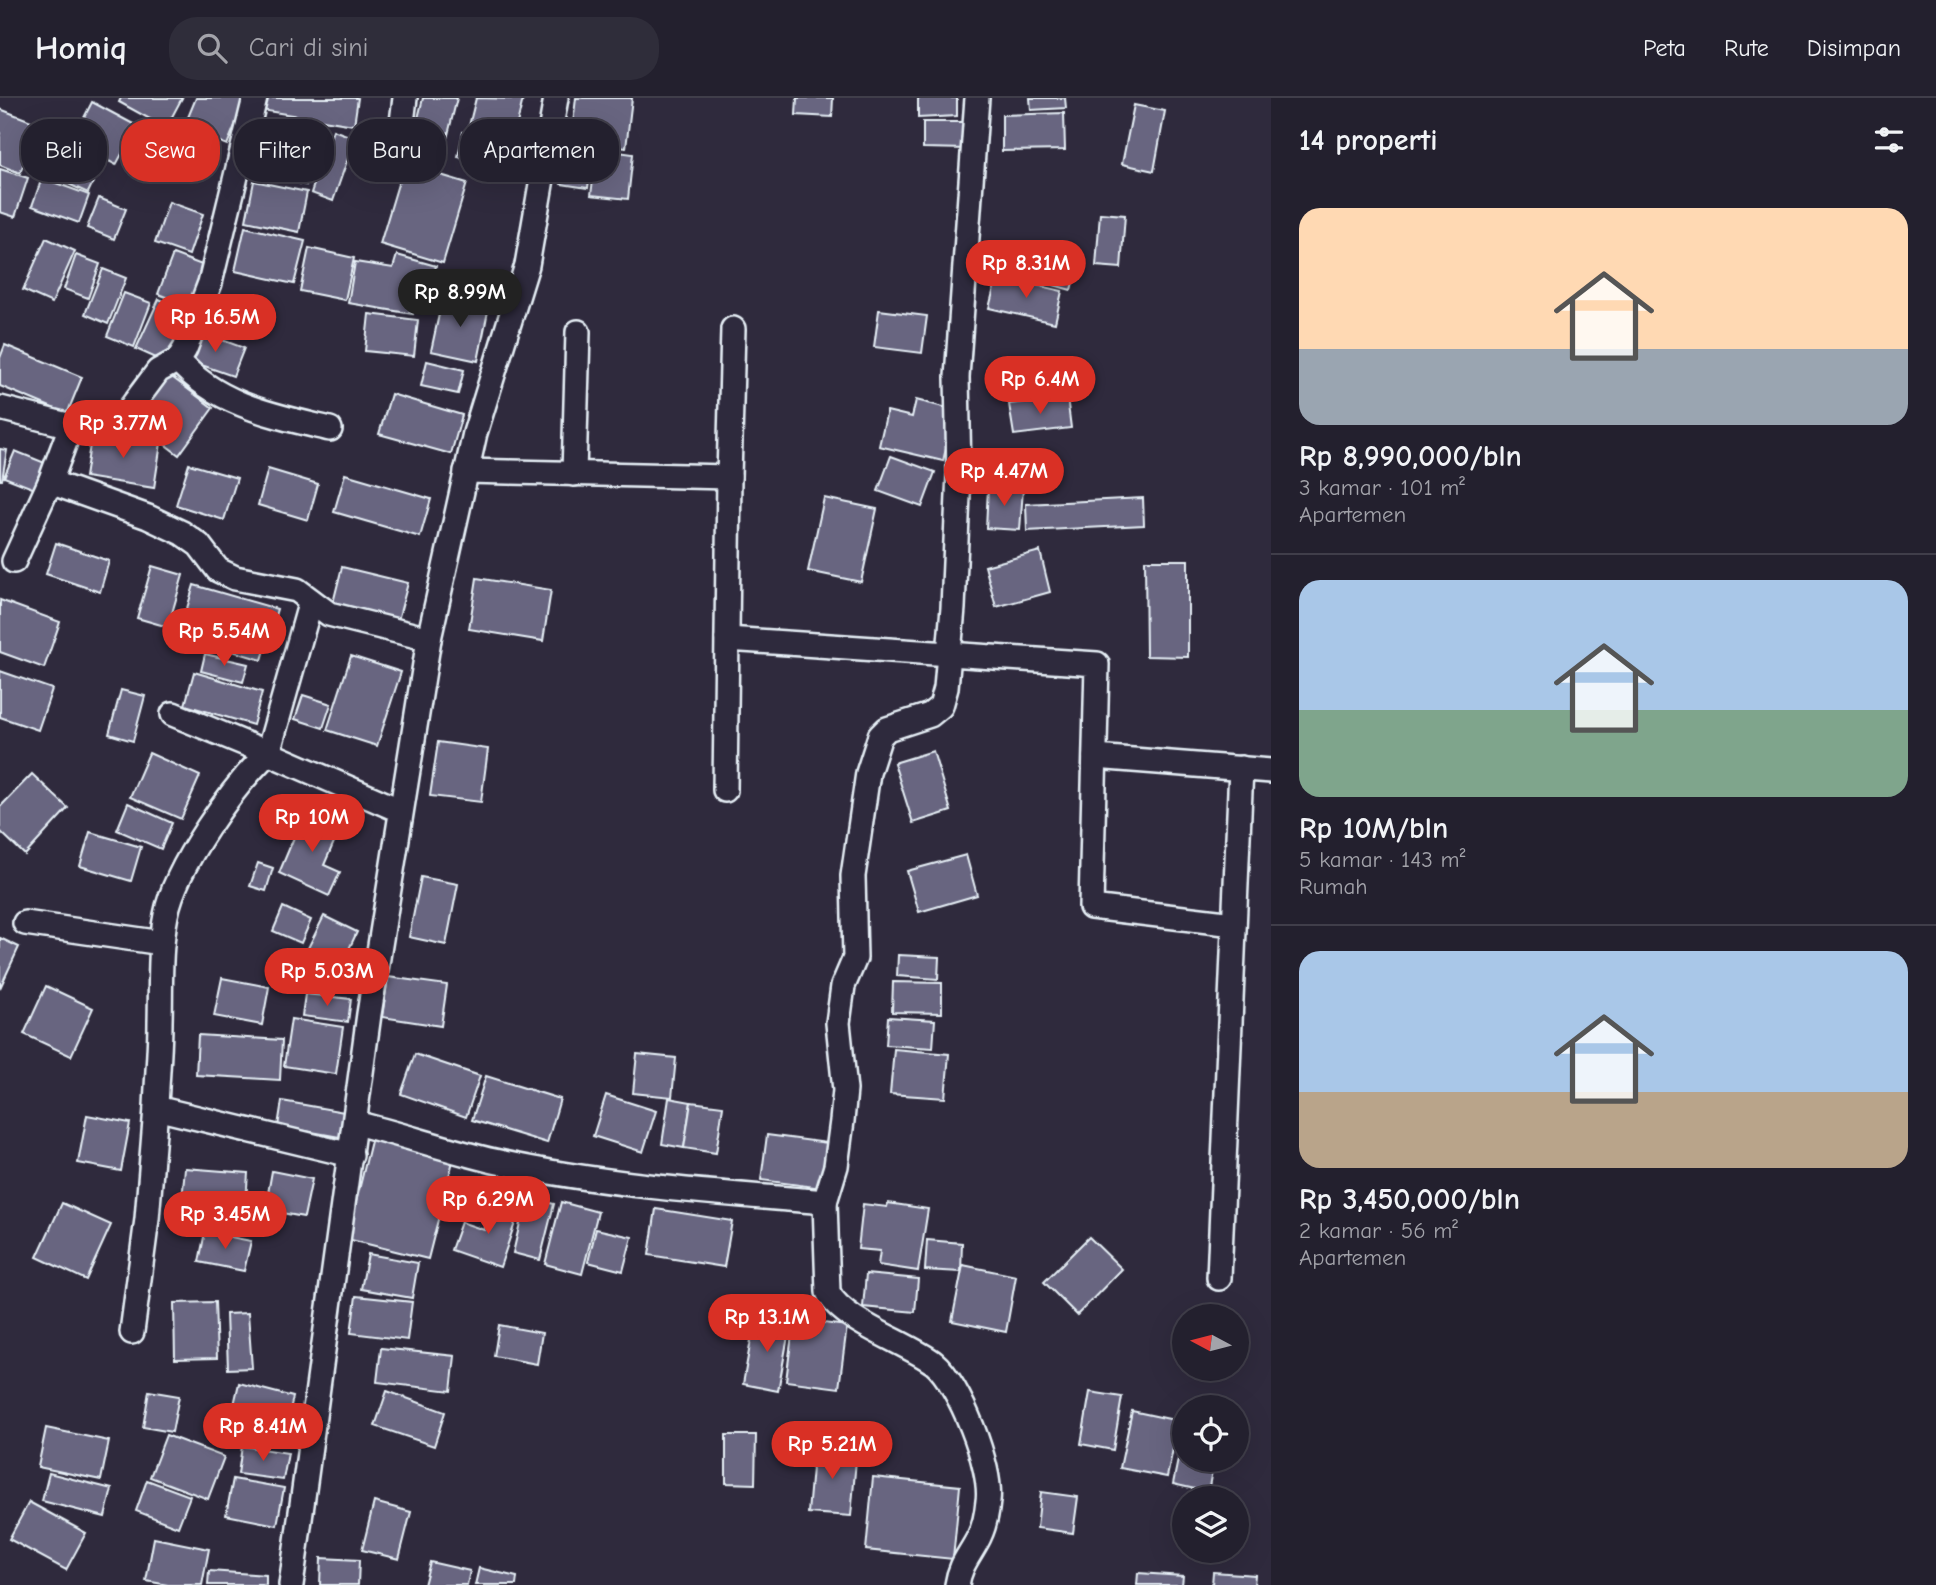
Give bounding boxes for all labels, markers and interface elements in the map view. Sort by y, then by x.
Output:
search box [169,17,659,80]
text: Homiq [35,29,127,67]
icon: search [193,29,231,67]
text: Cari di sini [249,33,368,63]
text: Peta [1643,34,1686,62]
text: Rute [1724,34,1769,62]
text: Disimpan [1807,34,1901,62]
chip: Beli [21,119,107,182]
chip: Sewa [121,119,220,182]
chip: Filter [234,119,334,182]
chip: Baru [348,119,446,182]
chip: Apartemen [460,119,619,182]
icon: filters [1870,121,1908,159]
text: 14 properti [1299,123,1438,158]
pin: Rp 8.31M [954,240,1098,300]
text: Rp 8.31M [982,249,1070,276]
icon: home [1541,253,1667,379]
pin: Rp 8.99M [388,270,532,329]
text: Rp 8.99M [414,278,506,305]
pin: Rp 16.5M [143,294,287,354]
text: Rp 16.5M [170,303,260,330]
pin: Rp 6.4M [975,356,1105,416]
text: Rp 6.4M [1000,365,1080,392]
pin: Rp 3.77M [51,400,195,460]
text: Rp 3.77M [79,409,167,436]
text: Rp 8,990,000/bln [1299,439,1522,474]
pin: Rp 4.47M [932,448,1076,508]
text: Rp 4.47M [960,457,1048,484]
text: 3 kamar · 101 m² [1299,474,1465,501]
text: Apartemen [1299,501,1406,528]
pin: Rp 5.54M [152,608,296,668]
text: Rp 5.54M [178,617,270,644]
icon: home [1541,625,1667,751]
pin: Rp 10M [255,794,369,854]
text: Rp 10M [275,803,349,830]
text: Rp 10M/bln [1299,811,1448,846]
text: 5 kamar · 143 m² [1299,846,1465,873]
text: Rumah [1299,873,1368,900]
pin: Rp 5.03M [255,948,399,1008]
text: Rp 5.03M [281,957,374,984]
icon: home [1541,996,1667,1122]
pin: Rp 6.29M [416,1176,560,1236]
text: Rp 3,450,000/bln [1299,1182,1520,1217]
text: Rp 6.29M [442,1185,534,1212]
pin: Rp 3.45M [153,1192,297,1251]
text: Rp 3.45M [180,1200,270,1227]
text: 2 kamar · 56 m² [1299,1217,1458,1244]
text: Apartemen [1299,1244,1406,1271]
pin: Rp 13.1M [695,1294,839,1354]
text: Rp 13.1M [724,1303,810,1330]
north arrow [1172,1304,1250,1381]
map controls [1172,1304,1249,1563]
button: locate [1172,1395,1249,1472]
pin: Rp 8.41M [191,1404,335,1463]
text: Rp 8.41M [219,1412,307,1439]
pin: Rp 5.21M [760,1422,904,1481]
text: Rp 5.21M [788,1430,877,1457]
button: layers [1172,1486,1249,1563]

